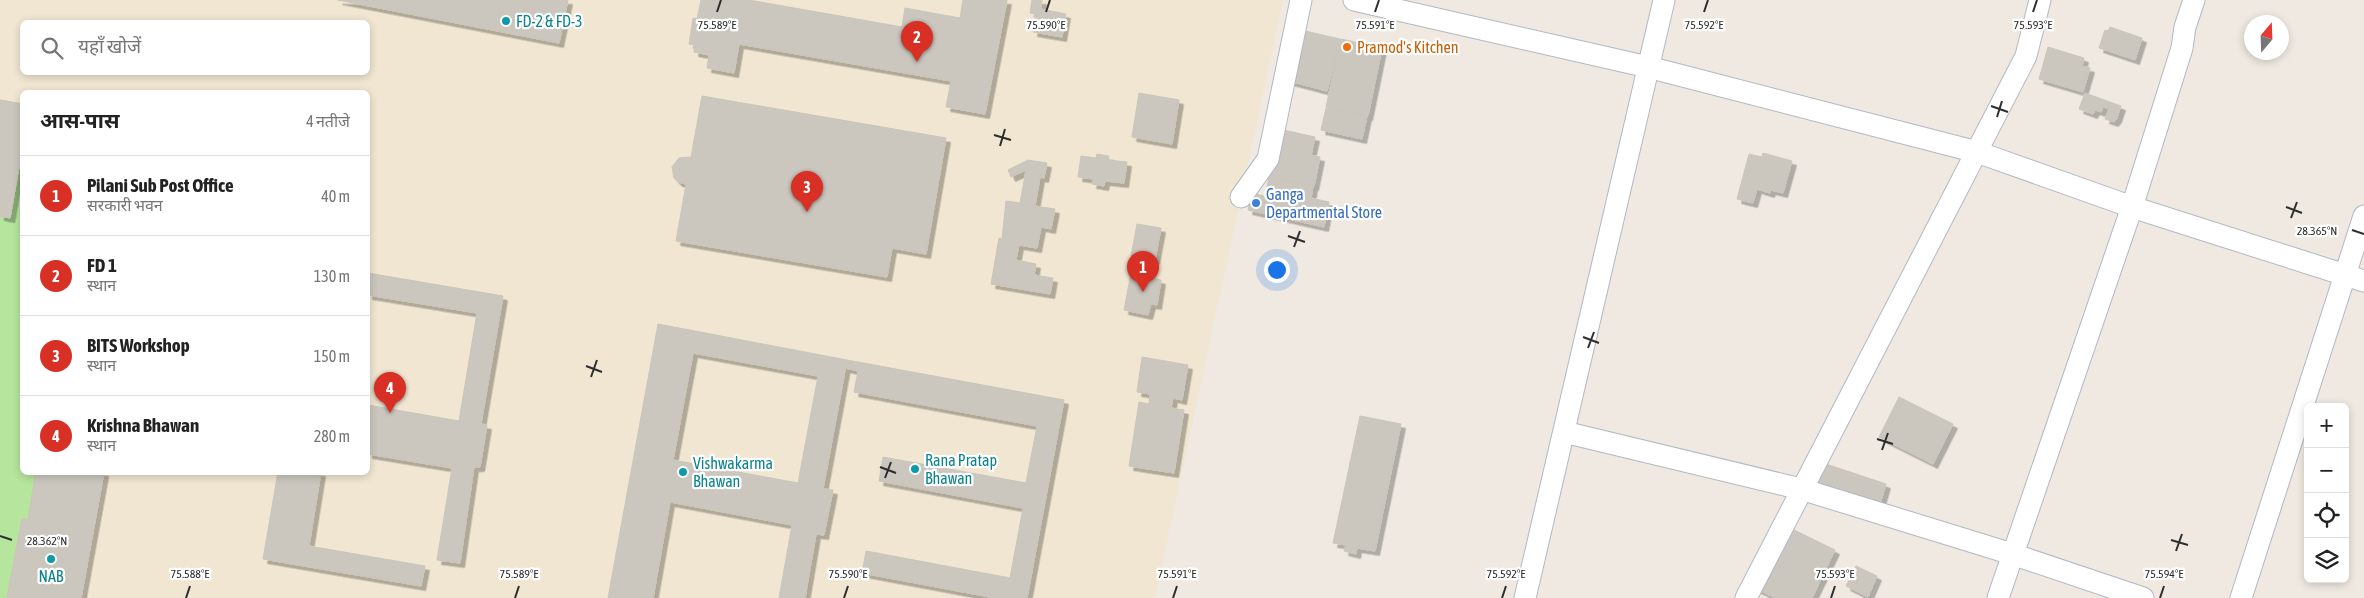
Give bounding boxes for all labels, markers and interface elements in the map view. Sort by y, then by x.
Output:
place label: FD-2 & FD-3 [516,12,583,30]
marker: FD-2 & FD-3 [500,15,512,27]
north arrow [2244,15,2289,60]
text: 75.589°E [698,18,736,32]
text: 75.590°E [1027,18,1065,32]
text: 75.591°E [1356,18,1394,32]
text: 75.592°E [1685,18,1723,32]
text: 75.593°E [2014,18,2052,32]
search box [20,20,370,75]
pin: 2 [901,21,933,62]
icon: search [38,34,66,62]
text: यहाँ खोजें [78,35,141,57]
place label: Pramod's Kitchen [1357,38,1458,56]
marker: Pramod's Kitchen [1341,41,1353,53]
text: आस-पास [40,108,119,132]
text: 4 नतीजे [306,112,350,130]
pin: 3 [791,171,823,212]
text: Pilani Sub Post Office [87,174,234,196]
place label: Ganga Departmental Store [1266,185,1382,222]
text: 1 [52,187,60,205]
text: 40 m [321,187,350,205]
text: सरकारी भवन [87,196,163,214]
marker: Ganga Departmental Store [1250,197,1262,209]
text: 28.365°N [2297,224,2337,238]
pin: 1 [1127,251,1159,292]
text: FD 1 [87,254,117,276]
your location [1264,257,1290,283]
text: 2 [52,267,60,285]
text: 130 m [314,267,350,285]
text: स्थान [87,276,116,294]
text: BITS Workshop [87,334,190,356]
text: 3 [52,347,60,365]
text: 150 m [314,347,350,365]
text: स्थान [87,356,116,374]
pin: 4 [374,372,406,413]
map controls [2304,403,2349,583]
button: + [2304,403,2349,448]
text: Krishna Bhawan [87,414,199,436]
text: 4 [52,427,60,445]
text: 280 m [314,427,350,445]
text: स्थान [87,436,116,454]
button: − [2304,448,2349,493]
place label: Rana Pratap Bhawan [925,451,997,487]
place label: Vishwakarma Bhawan [693,454,773,490]
marker: Rana Pratap Bhawan [909,463,921,475]
marker: Vishwakarma Bhawan [677,466,689,478]
button: locate [2304,493,2349,538]
text: 28.362°N [27,534,67,548]
button: layers [2304,538,2349,583]
marker: NAB [45,553,57,565]
place label: NAB [39,567,64,585]
text: 75.588°E [171,567,209,581]
text: 75.589°E [500,567,538,581]
text: 75.590°E [829,567,867,581]
text: 75.591°E [1158,567,1196,581]
text: 75.592°E [1487,567,1525,581]
text: 75.593°E [1816,567,1854,581]
text: 75.594°E [2145,567,2183,581]

